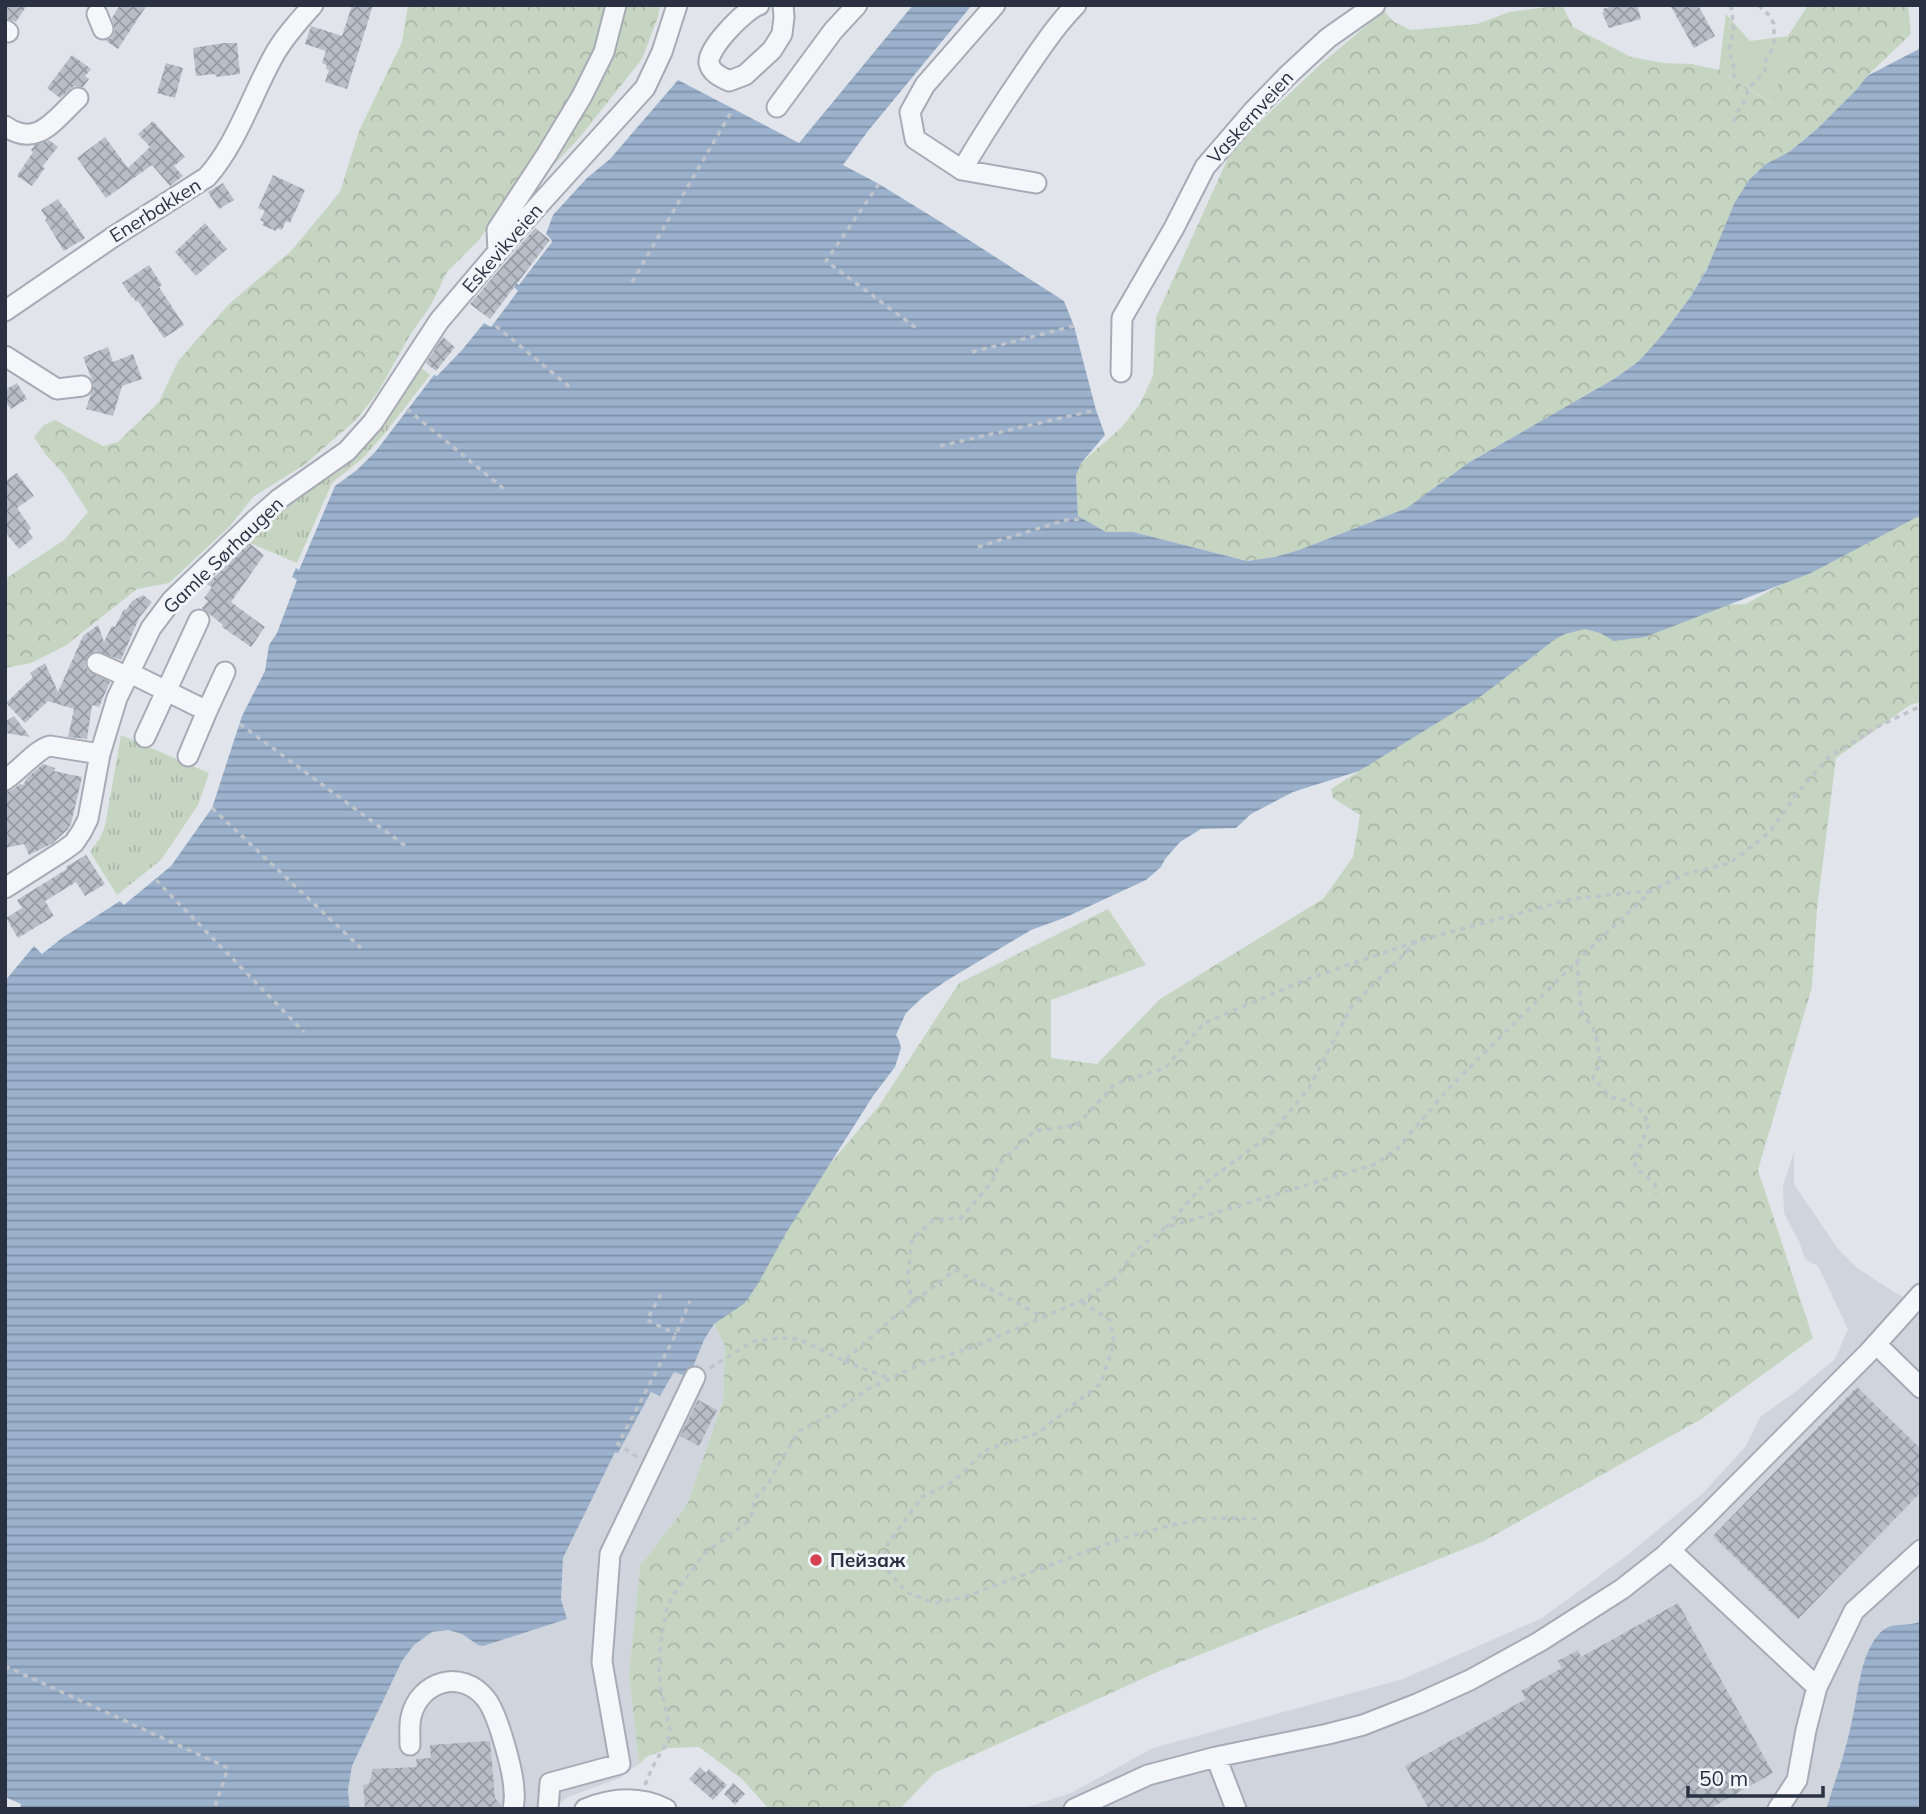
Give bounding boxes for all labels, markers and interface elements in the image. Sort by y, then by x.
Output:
street label: Vaskernveien [1202,65,1298,169]
street label: Enerbakken [105,172,205,248]
street label: Eskevikveien [457,198,547,298]
street label: Gamle Sørhaugen [158,492,288,618]
place label: Пейзаж [830,1548,906,1572]
marker: Пейзаж [808,1552,824,1568]
scale bar [1688,1755,1823,1799]
text: 50 m [1699,1765,1748,1791]

